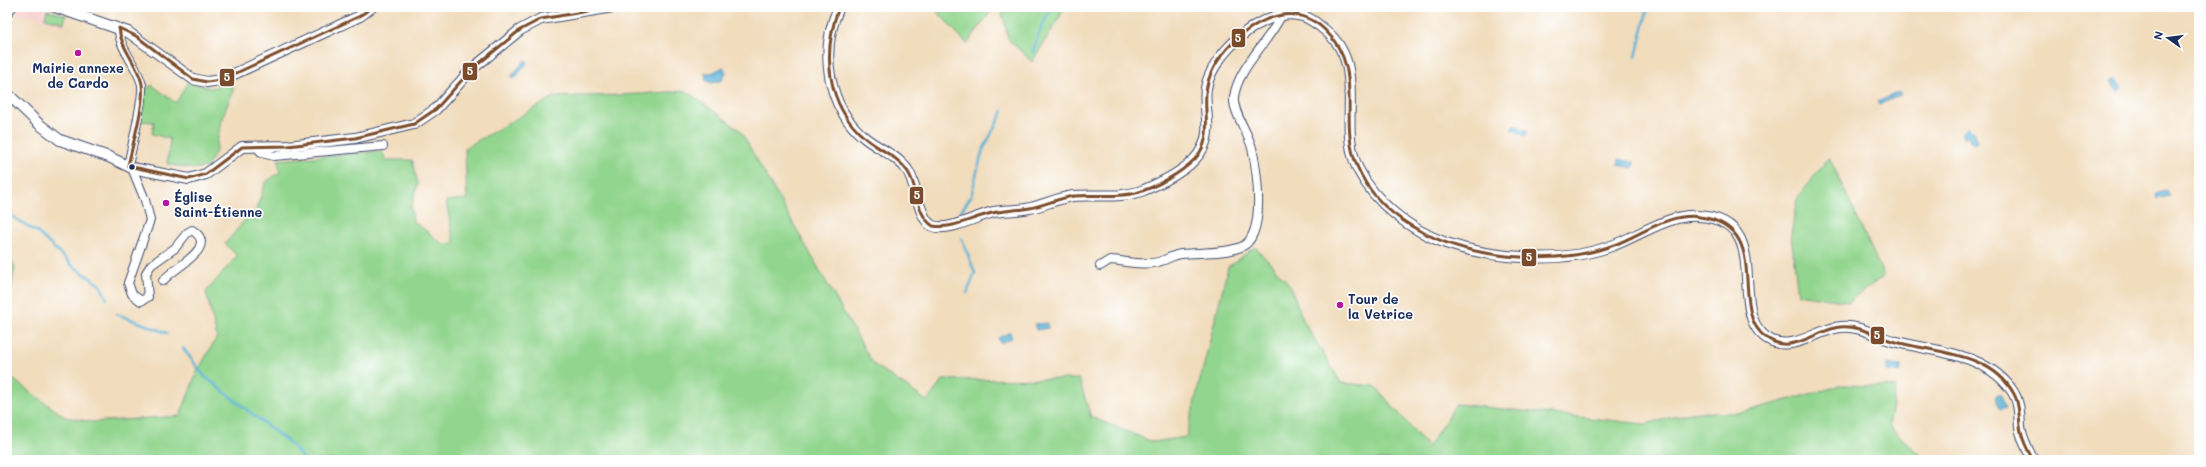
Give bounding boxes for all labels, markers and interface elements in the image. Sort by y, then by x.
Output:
north arrow [2148,18,2188,58]
line badge: 5 [1231,28,1246,48]
text: 5 [1235,30,1242,45]
text: N [2150,30,2166,41]
marker: Mairie annexe de Cardo [73,48,83,58]
place label: Mairie annexe de Cardo [32,59,124,91]
line badge: 5 [462,62,478,81]
text: 5 [467,63,474,78]
line badge: 5 [219,68,235,87]
text: 5 [224,69,231,84]
unlabelled marker [127,162,137,172]
line badge: 5 [909,186,924,205]
text: 5 [914,187,921,202]
place label: Église Saint-Étienne [174,188,262,220]
marker: Église Saint-Étienne [161,198,171,208]
line badge: 5 [1521,248,1537,267]
text: 5 [1526,249,1533,264]
place label: Tour de la Vetrice [1348,290,1413,322]
marker: Tour de la Vetrice [1335,300,1345,310]
line badge: 5 [1870,326,1885,345]
text: 5 [1874,327,1881,342]

